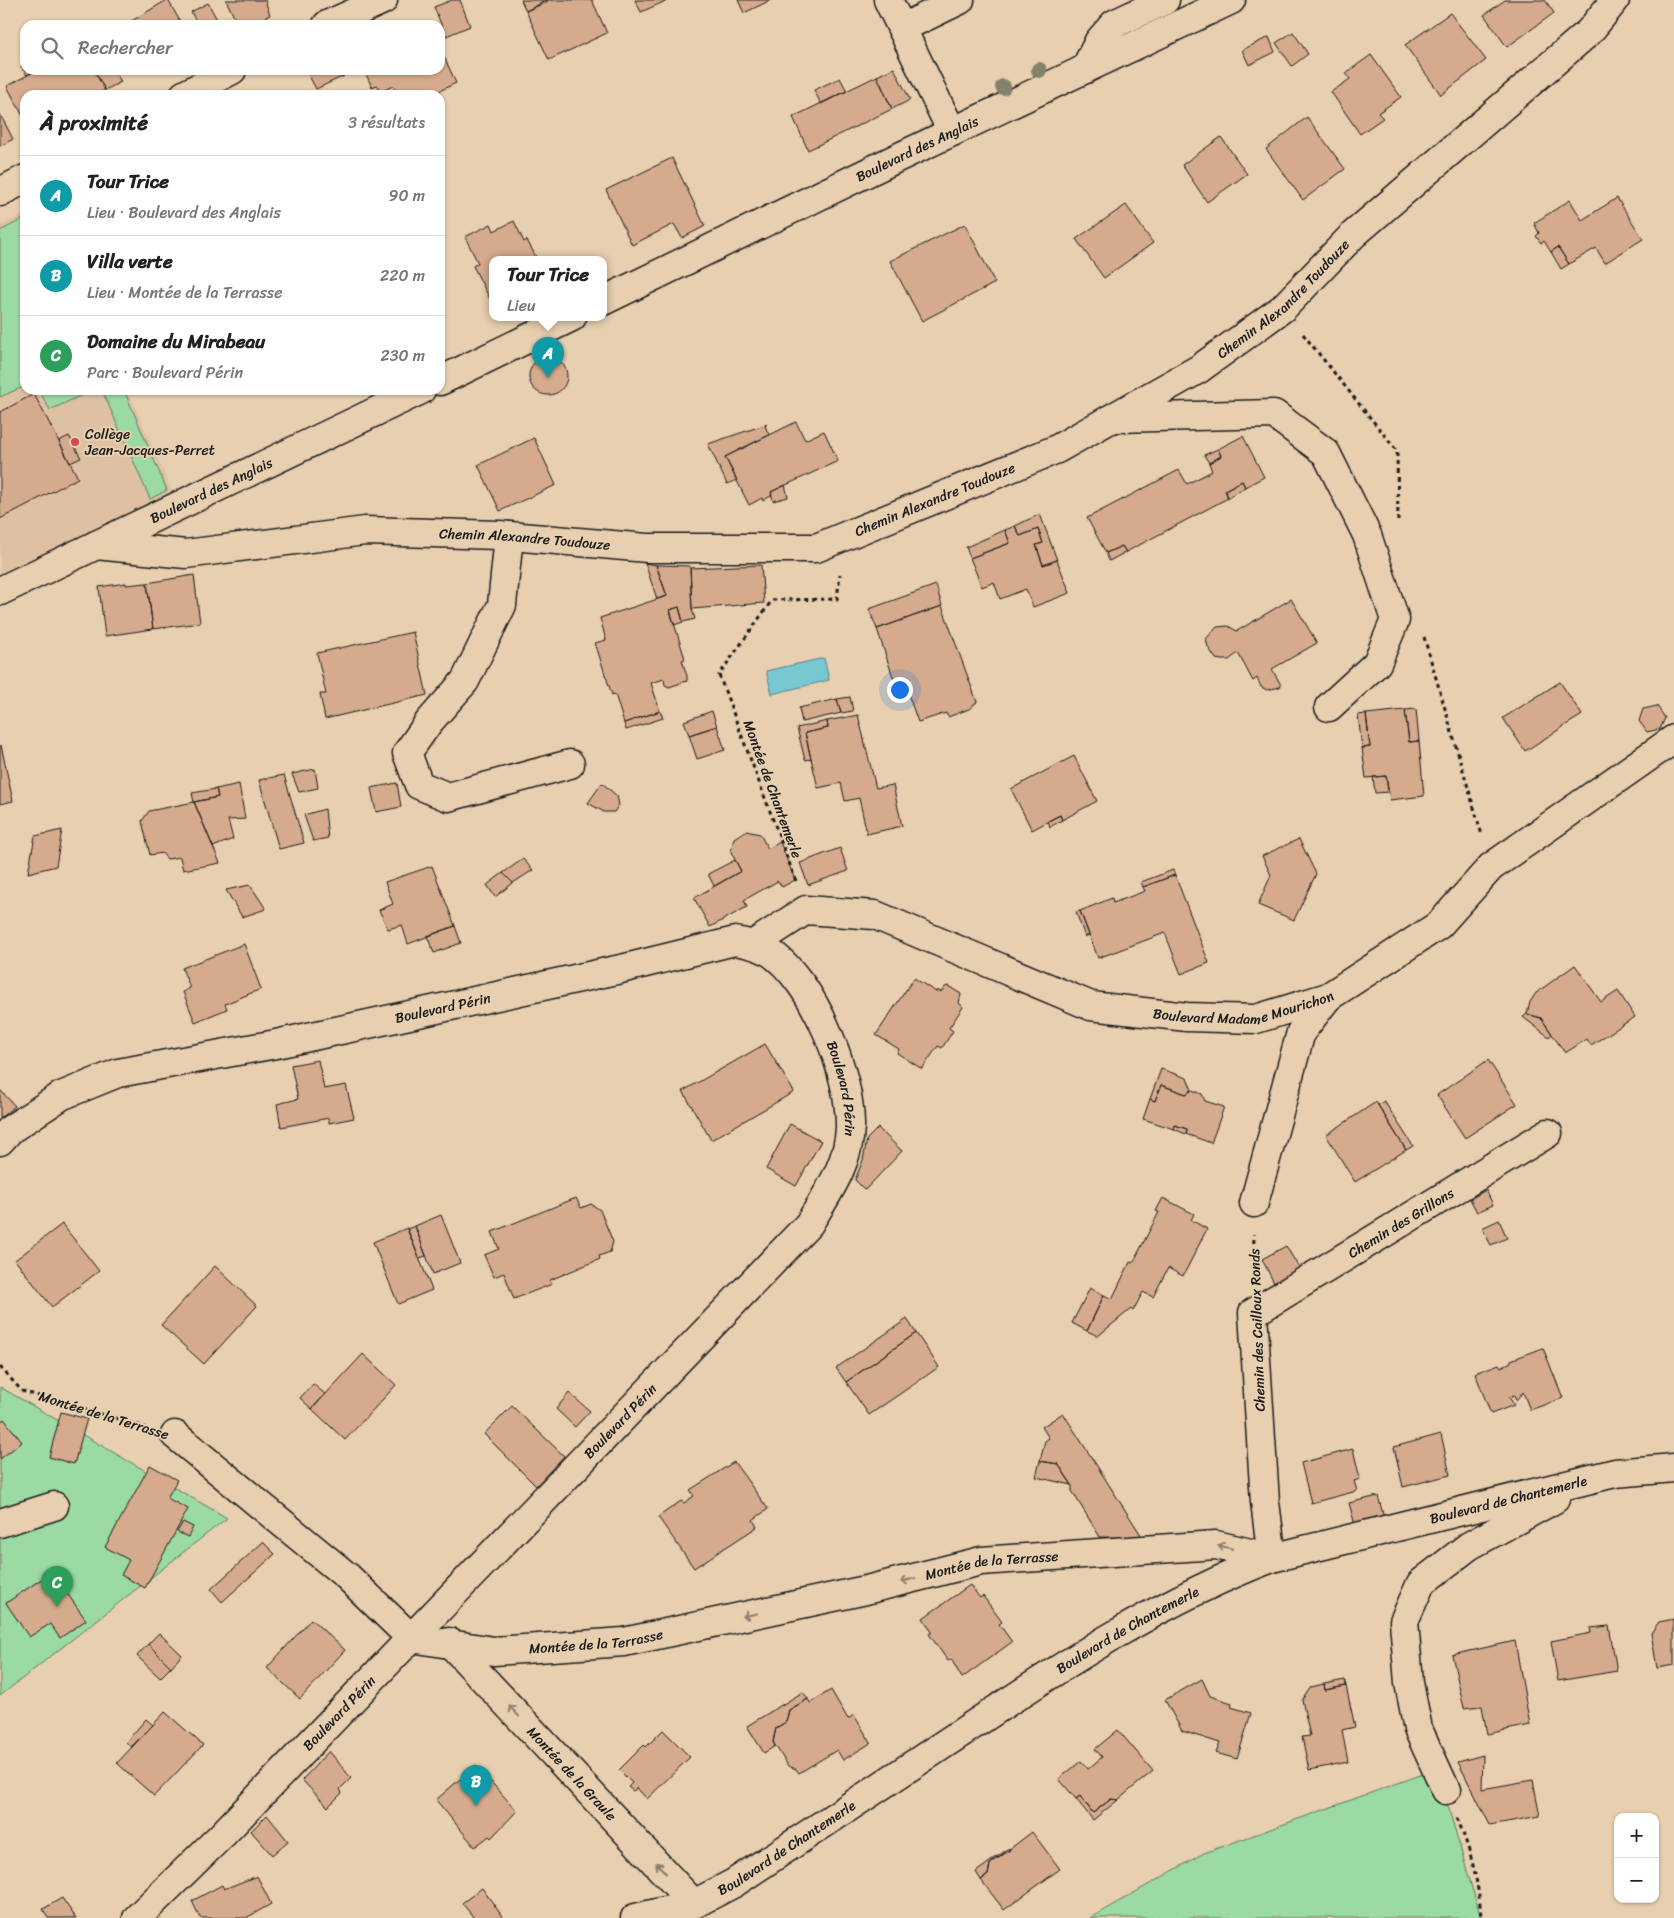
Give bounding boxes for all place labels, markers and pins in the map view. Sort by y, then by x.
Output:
pin: A [532,337,564,378]
place label: Collège Jean-Jacques-Perret [84,422,215,463]
marker: Collège Jean-Jacques-Perret [69,436,81,448]
pin: C [41,1566,73,1607]
pin: B [460,1765,492,1806]

